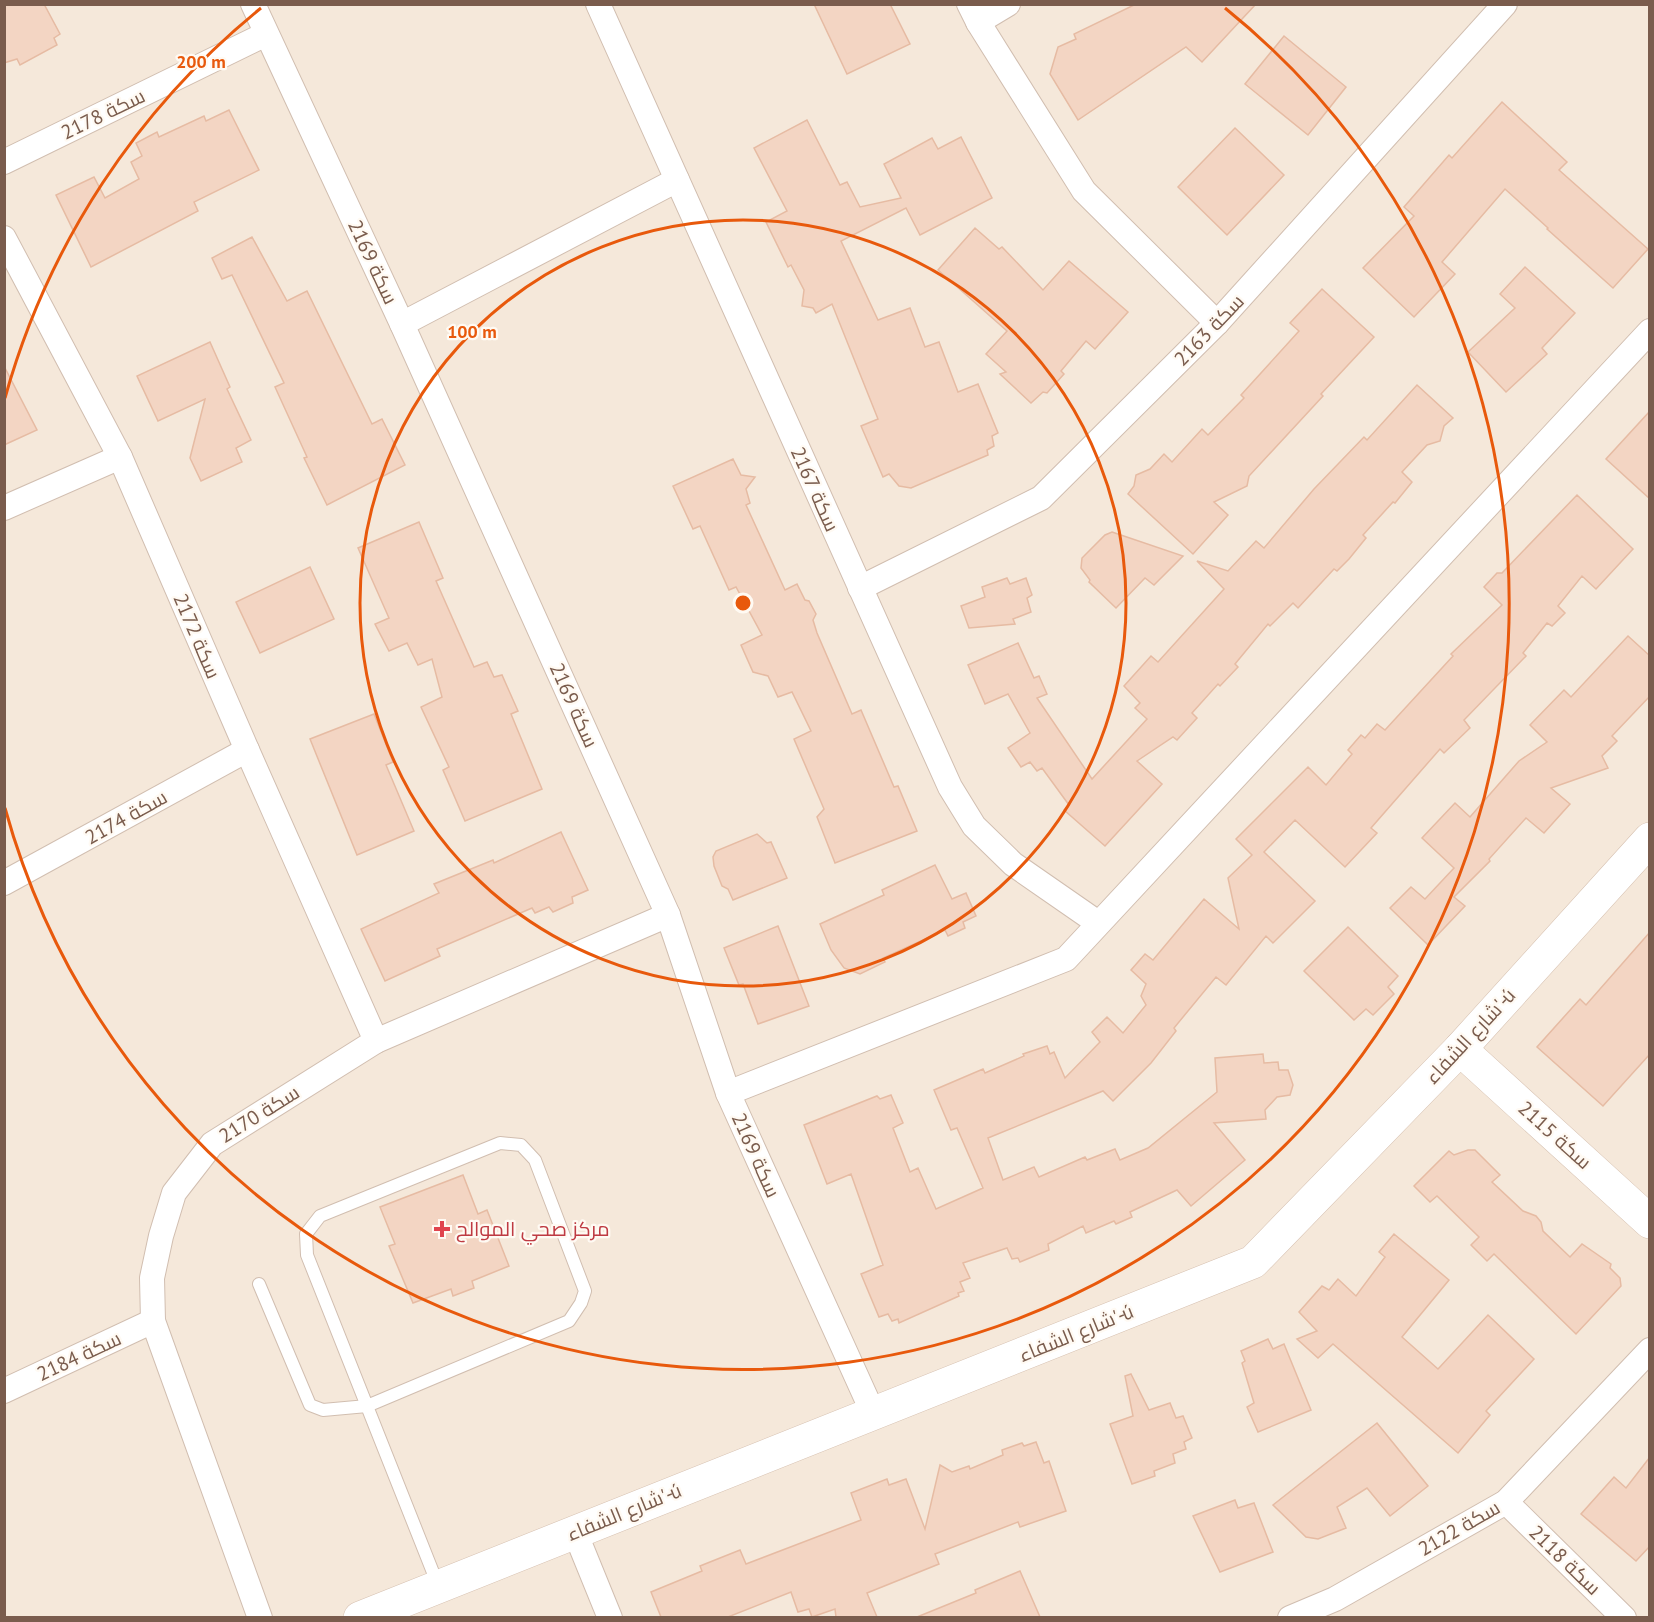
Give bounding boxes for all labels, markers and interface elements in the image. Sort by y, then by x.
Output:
text: 200 m [176,50,226,73]
street label: سكة 2178 [57,83,149,145]
street label: سكة 2169 [342,216,404,308]
street label: سكة 2163 [1168,289,1250,371]
text: 100 m [447,320,497,343]
street label: سكة 2167 [785,443,845,535]
street label: سكة 2172 [167,589,227,683]
centre of rings [733,593,753,613]
street label: سكة 2169 [544,659,604,751]
street label: سكة 2174 [80,784,172,850]
street label: شارع الشفاء'-ú [1419,983,1522,1090]
street label: سكة 2170 [214,1079,304,1149]
street label: سكة 2115 [1513,1095,1597,1175]
street label: سكة 2169 [726,1109,786,1201]
place label: مركز صحي الموالح [456,1216,610,1245]
marker: مركز صحي الموالح [433,1220,451,1238]
street label: شارع الشفاء'-ú [1015,1298,1138,1369]
street label: سكة 2184 [33,1325,125,1387]
street label: شارع الشفاء'-ú [563,1477,686,1548]
street label: سكة 2122 [1413,1494,1505,1562]
street label: سكة 2118 [1524,1519,1606,1601]

